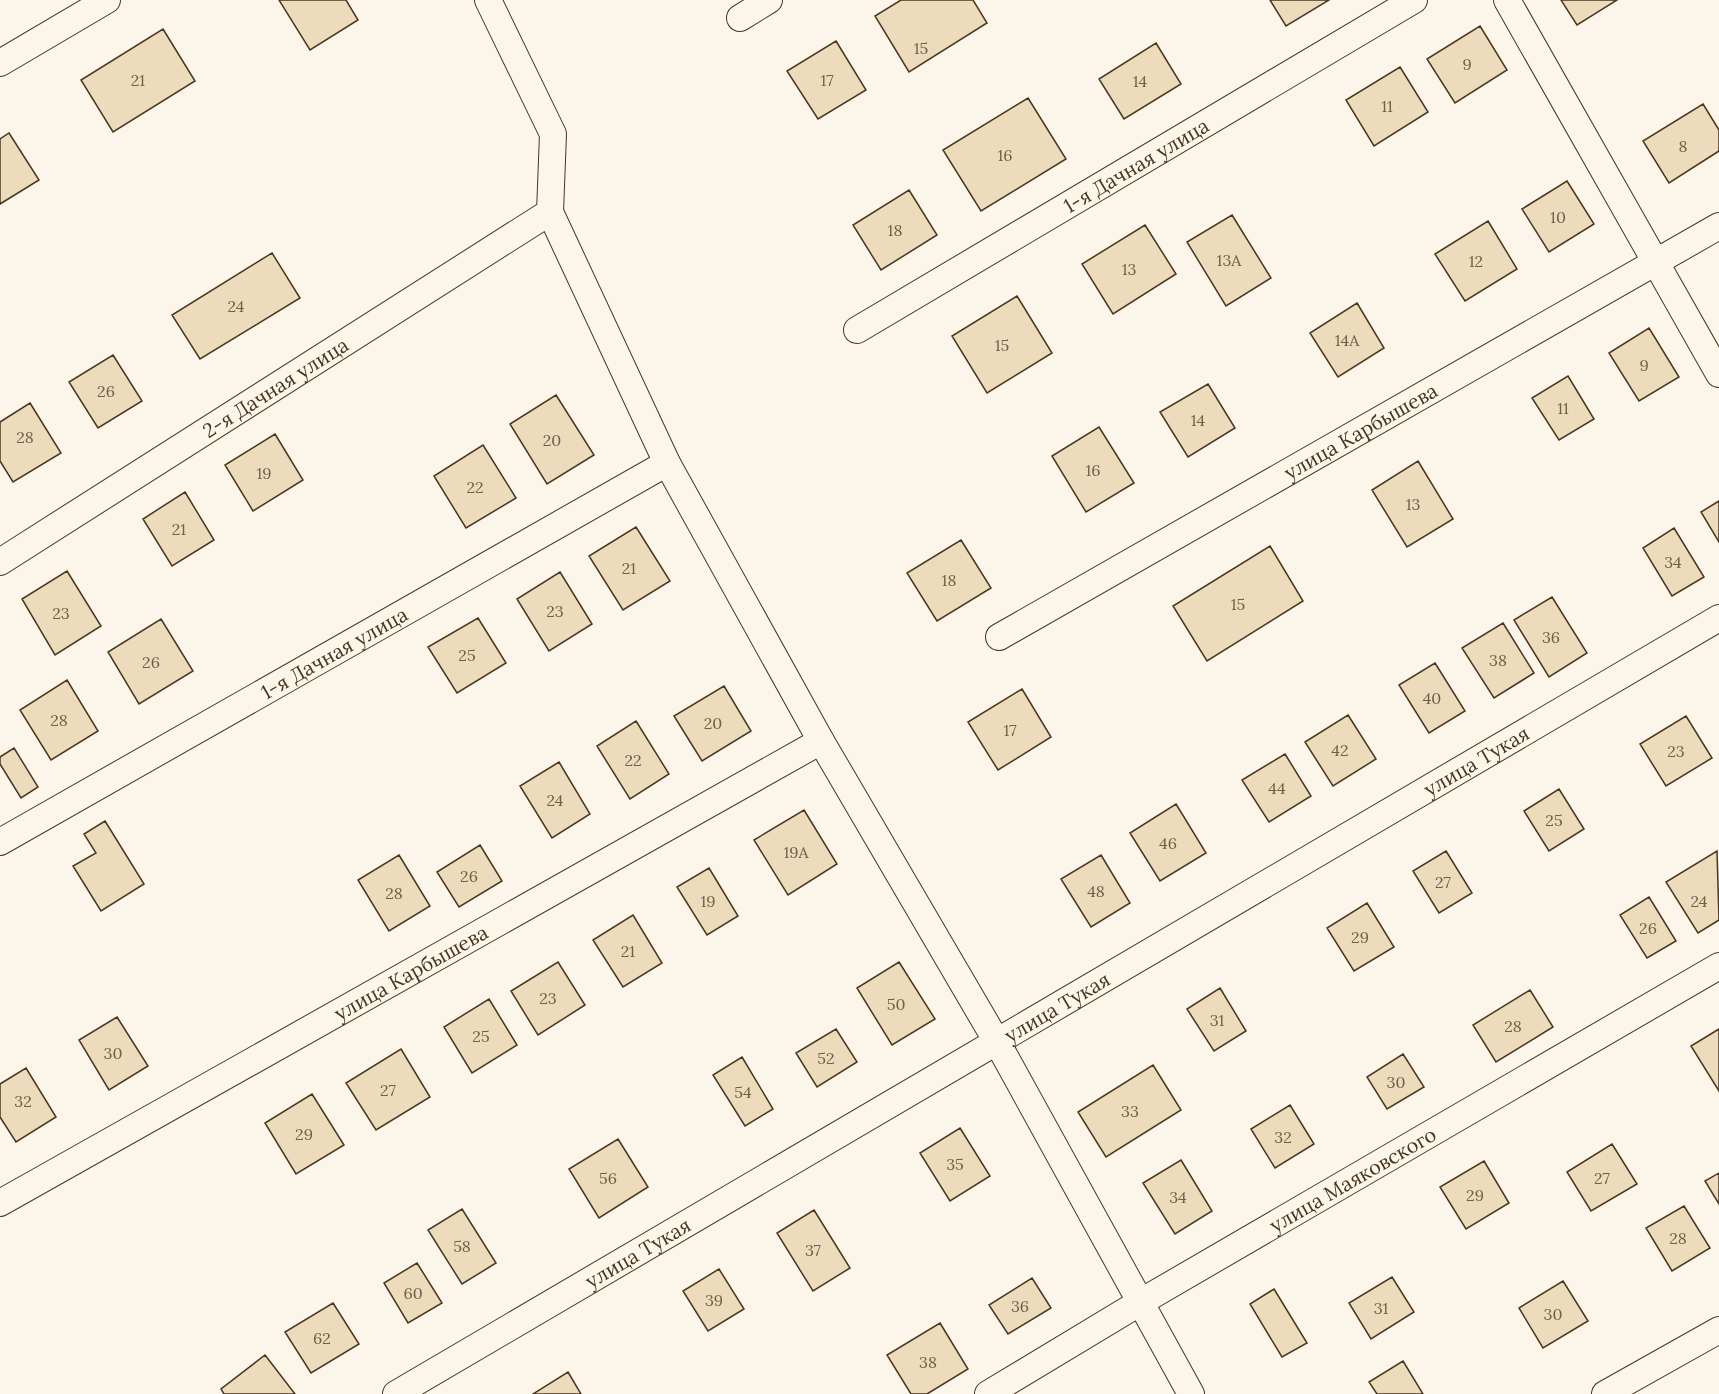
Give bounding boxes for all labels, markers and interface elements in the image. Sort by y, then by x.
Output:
house number: 15 [914,38,928,58]
house number: 9 [1462,54,1472,74]
house number: 21 [131,70,145,90]
house number: 17 [820,70,834,90]
house number: 14 [1133,71,1148,91]
house number: 11 [1381,96,1393,116]
street label: 1-я Дачная улица [1058,112,1213,218]
house number: 8 [1679,136,1688,156]
house number: 16 [997,145,1013,165]
house number: 10 [1550,207,1566,227]
house number: 18 [888,220,902,240]
house number: 13А [1217,250,1242,270]
house number: 12 [1469,251,1483,271]
house number: 13 [1122,259,1136,279]
house number: 24 [228,296,245,316]
house number: 14А [1335,330,1360,350]
street label: 2-я Дачная улица [197,331,353,443]
house number: 15 [995,335,1009,355]
house number: 9 [1639,355,1649,375]
street label: улица Карбышева [1279,377,1441,484]
house number: 26 [97,381,115,401]
house number: 11 [1557,398,1569,418]
house number: 14 [1191,410,1206,430]
house number: 28 [16,427,34,447]
house number: 20 [543,430,561,450]
house number: 16 [1085,460,1101,480]
house number: 19 [256,463,272,483]
house number: 22 [466,477,484,497]
house number: 13 [1406,494,1420,514]
house number: 21 [172,519,186,539]
house number: 34 [1664,552,1682,572]
house number: 21 [622,558,636,578]
house number: 18 [942,570,956,590]
house number: 15 [1231,594,1245,614]
street label: 1-я Дачная улица [256,601,412,704]
house number: 23 [546,601,564,621]
house number: 23 [52,603,70,623]
house number: 36 [1542,627,1560,647]
house number: 25 [458,645,476,665]
house number: 38 [1489,650,1507,670]
house number: 26 [142,652,160,672]
house number: 40 [1423,688,1441,708]
house number: 28 [50,710,68,730]
house number: 20 [704,713,722,733]
house number: 17 [1003,720,1017,740]
street label: улица Тукая [1419,720,1533,801]
house number: 42 [1331,740,1349,760]
house number: 23 [1667,741,1685,761]
house number: 22 [624,750,642,770]
house number: 44 [1268,778,1286,798]
house number: 24 [547,790,564,810]
house number: 25 [1545,810,1563,830]
house number: 46 [1159,833,1177,853]
house number: 19А [783,842,810,862]
house number: 26 [460,866,478,886]
house number: 27 [1435,872,1452,892]
house number: 48 [1087,881,1105,901]
house number: 28 [385,883,403,903]
house number: 19 [700,891,716,911]
house number: 24 [1691,891,1708,911]
house number: 26 [1639,918,1657,938]
street label: улица Карбышева [329,919,492,1025]
house number: 29 [1351,927,1369,947]
house number: 21 [621,941,635,961]
street label: улица Тукая [999,966,1114,1047]
house number: 23 [539,988,557,1008]
house number: 50 [887,994,905,1014]
house number: 31 [1210,1010,1225,1030]
house number: 28 [1504,1016,1522,1036]
house number: 25 [472,1026,490,1046]
house number: 30 [104,1043,122,1063]
house number: 52 [817,1048,835,1068]
house number: 30 [1387,1072,1405,1092]
house number: 27 [380,1080,397,1100]
house number: 54 [734,1082,752,1102]
house number: 32 [14,1091,32,1111]
house number: 33 [1121,1101,1139,1121]
street label: улица Маяковского [1265,1121,1440,1237]
house number: 29 [295,1124,313,1144]
house number: 32 [1274,1127,1292,1147]
house number: 35 [946,1154,964,1174]
house number: 56 [599,1168,617,1188]
house number: 27 [1594,1168,1611,1188]
house number: 29 [1466,1185,1484,1205]
house number: 34 [1169,1187,1187,1207]
street label: улица Тукая [580,1212,695,1293]
house number: 28 [1669,1228,1687,1248]
house number: 58 [453,1236,471,1256]
house number: 37 [805,1240,822,1260]
house number: 60 [403,1283,423,1303]
house number: 39 [705,1290,723,1310]
house number: 36 [1011,1296,1029,1316]
house number: 31 [1374,1298,1389,1318]
house number: 30 [1544,1304,1562,1324]
house number: 62 [313,1328,331,1348]
house number: 38 [919,1352,937,1372]

